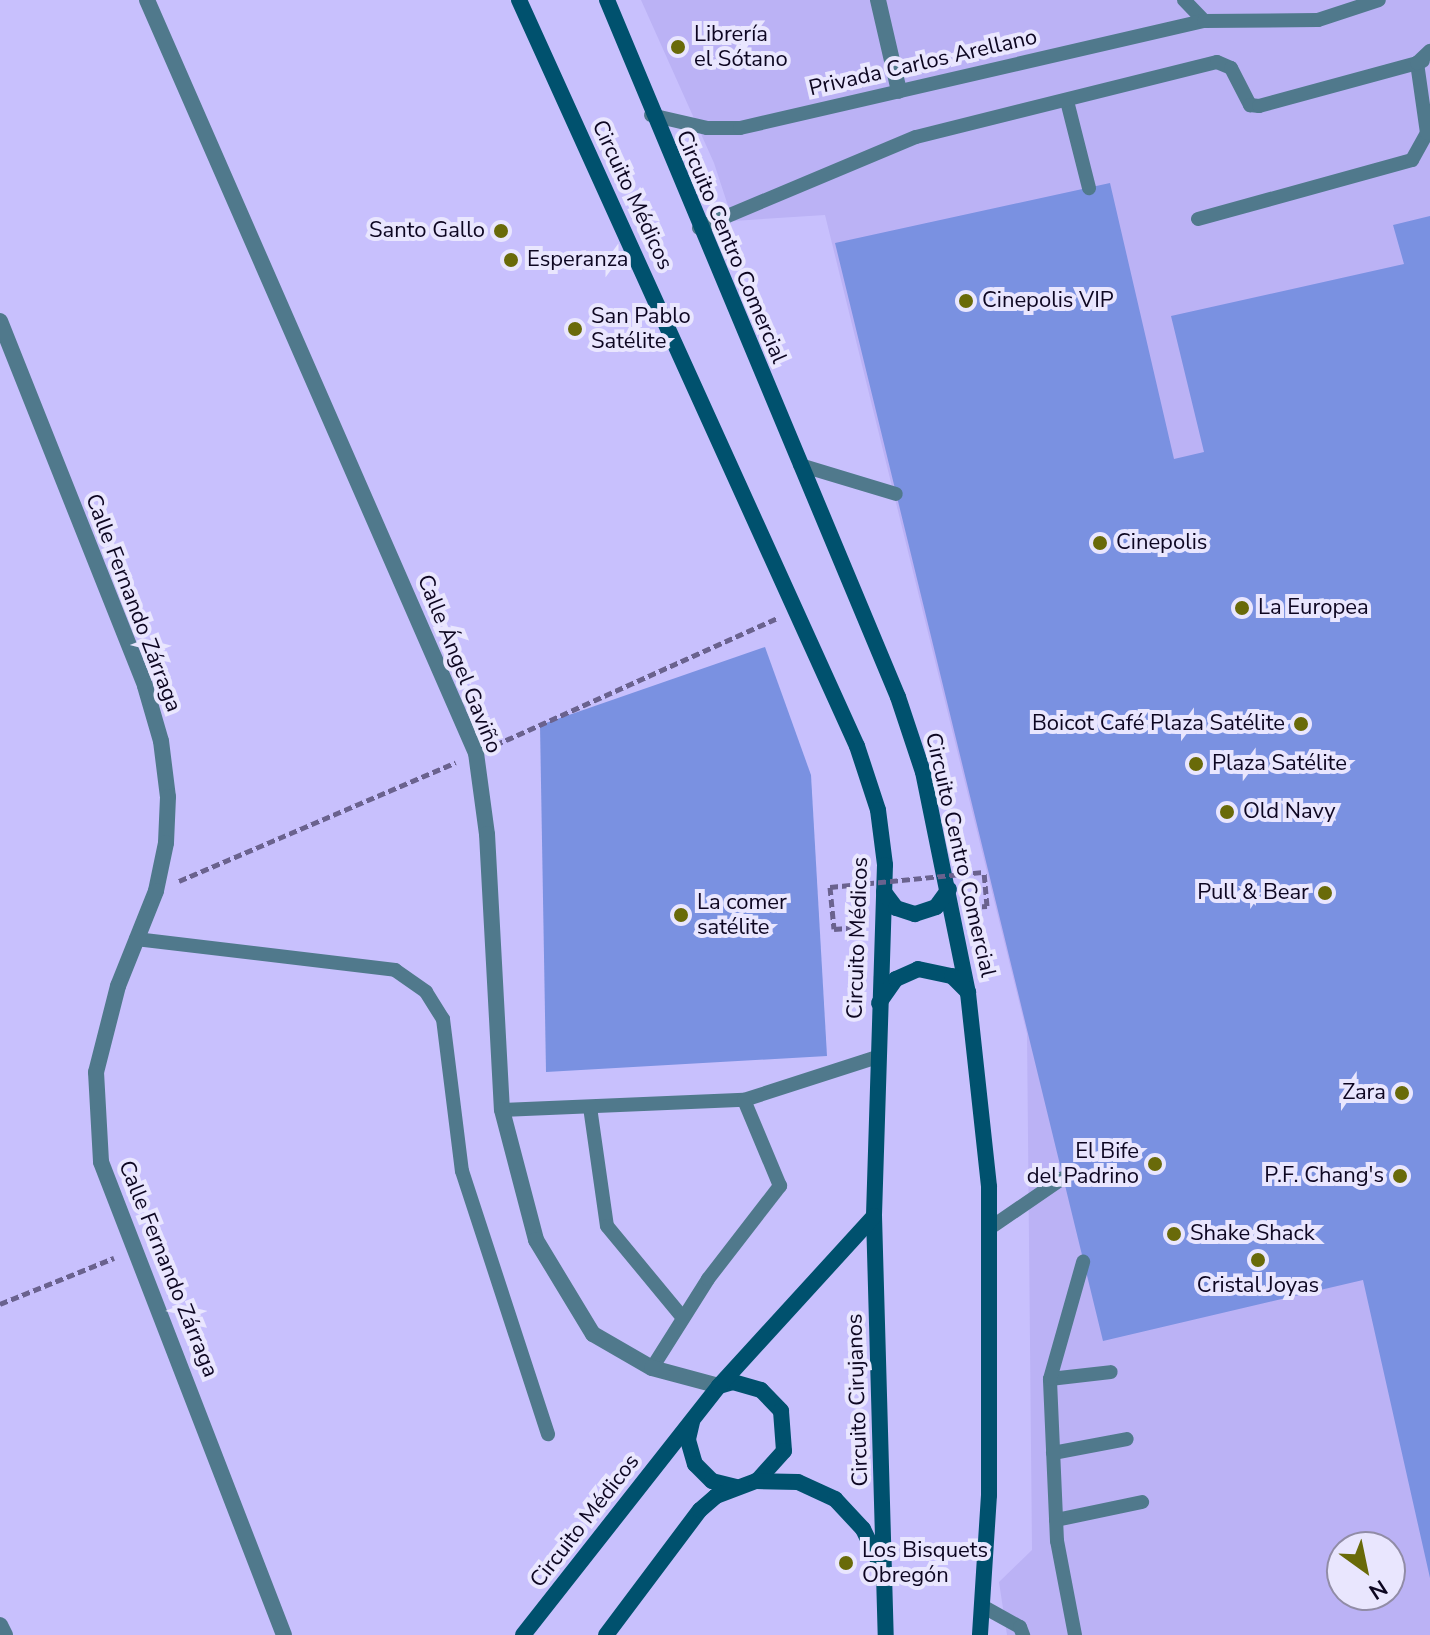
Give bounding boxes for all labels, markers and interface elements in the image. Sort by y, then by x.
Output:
place label: Librería el Sótano [694,21,788,72]
street label: Privada Carlos Arellano [806,24,1040,102]
marker: Librería el Sótano [669,38,687,56]
street label: Circuito Médicos [586,116,678,274]
street label: Circuito Centro Comercial [670,127,792,367]
place label: Santo Gallo [369,218,485,244]
marker: Santo Gallo [492,222,510,240]
place label: Esperanza [527,247,628,273]
marker: Esperanza [502,251,520,269]
place label: Cinepolis VIP [982,288,1114,314]
marker: Cinepolis VIP [957,292,975,310]
place label: San Pablo Satélite [591,303,691,354]
marker: San Pablo Satélite [566,320,584,338]
street label: Calle Fernando Zárraga [79,490,187,716]
place label: Cinepolis [1116,530,1207,556]
marker: Cinepolis [1091,534,1109,552]
street label: Calle Ángel Gaviño [411,571,507,757]
place label: La Europea [1258,595,1369,621]
marker: La Europea [1233,599,1251,617]
place label: Boicot Café Plaza Satélite [1032,711,1285,737]
marker: Boicot Café Plaza Satélite [1292,715,1310,733]
street label: Circuito Centro Comercial [919,730,1001,980]
place label: Plaza Satélite [1212,751,1347,777]
marker: Plaza Satélite [1187,755,1205,773]
place label: Old Navy [1243,799,1336,825]
marker: Old Navy [1218,803,1236,821]
street label: Circuito Médicos [842,857,874,1019]
place label: Pull & Bear [1197,880,1309,906]
marker: Pull & Bear [1316,884,1334,902]
place label: La comer satélite [697,889,787,940]
marker: La comer satélite [672,906,690,924]
place label: Zara [1342,1080,1386,1106]
marker: Zara [1393,1084,1411,1102]
place label: El Bife del Padrino [1027,1138,1139,1190]
marker: El Bife del Padrino [1146,1155,1164,1173]
street label: Calle Fernando Zárraga [112,1157,224,1381]
place label: P.F. Chang's [1264,1163,1384,1189]
marker: P.F. Chang's [1391,1167,1409,1185]
place label: Shake Shack [1190,1221,1315,1247]
marker: Shake Shack [1165,1225,1183,1243]
marker: Cristal Joyas [1249,1251,1267,1269]
place label: Cristal Joyas [1197,1273,1319,1299]
street label: Circuito Cirujanos [842,1313,874,1487]
street label: Circuito Médicos [525,1449,645,1593]
north arrow [1326,1531,1406,1611]
place label: Los Bisquets Obregón [862,1537,988,1588]
marker: Los Bisquets Obregón [837,1554,855,1572]
text: N [1363,1572,1393,1607]

